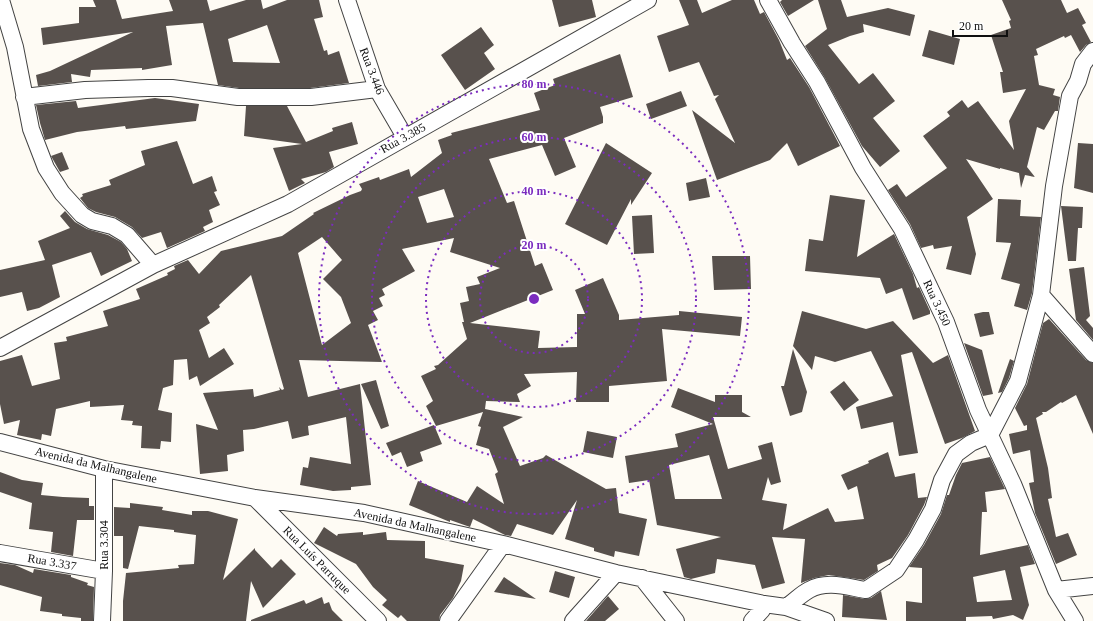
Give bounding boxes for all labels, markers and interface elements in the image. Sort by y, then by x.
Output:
scale bar [953,12,1007,38]
text: 20 m [959,19,984,33]
street label: Rua 3.446 [357,45,387,97]
text: 80 m [522,77,547,91]
street label: Rua 3.385 [378,120,428,156]
text: 60 m [522,130,547,144]
text: 40 m [522,184,547,198]
text: 20 m [522,238,547,252]
street label: Rua 3.450 [920,278,954,328]
centre of rings [527,292,541,306]
street label: Avenida da Malhangalene [33,444,159,486]
street label: Avenida da Malhangalene [352,505,478,545]
street label: Rua 3.304 [97,520,111,570]
street label: Rua Luís Parruque [280,523,354,597]
street label: Rua 3.337 [26,551,78,573]

